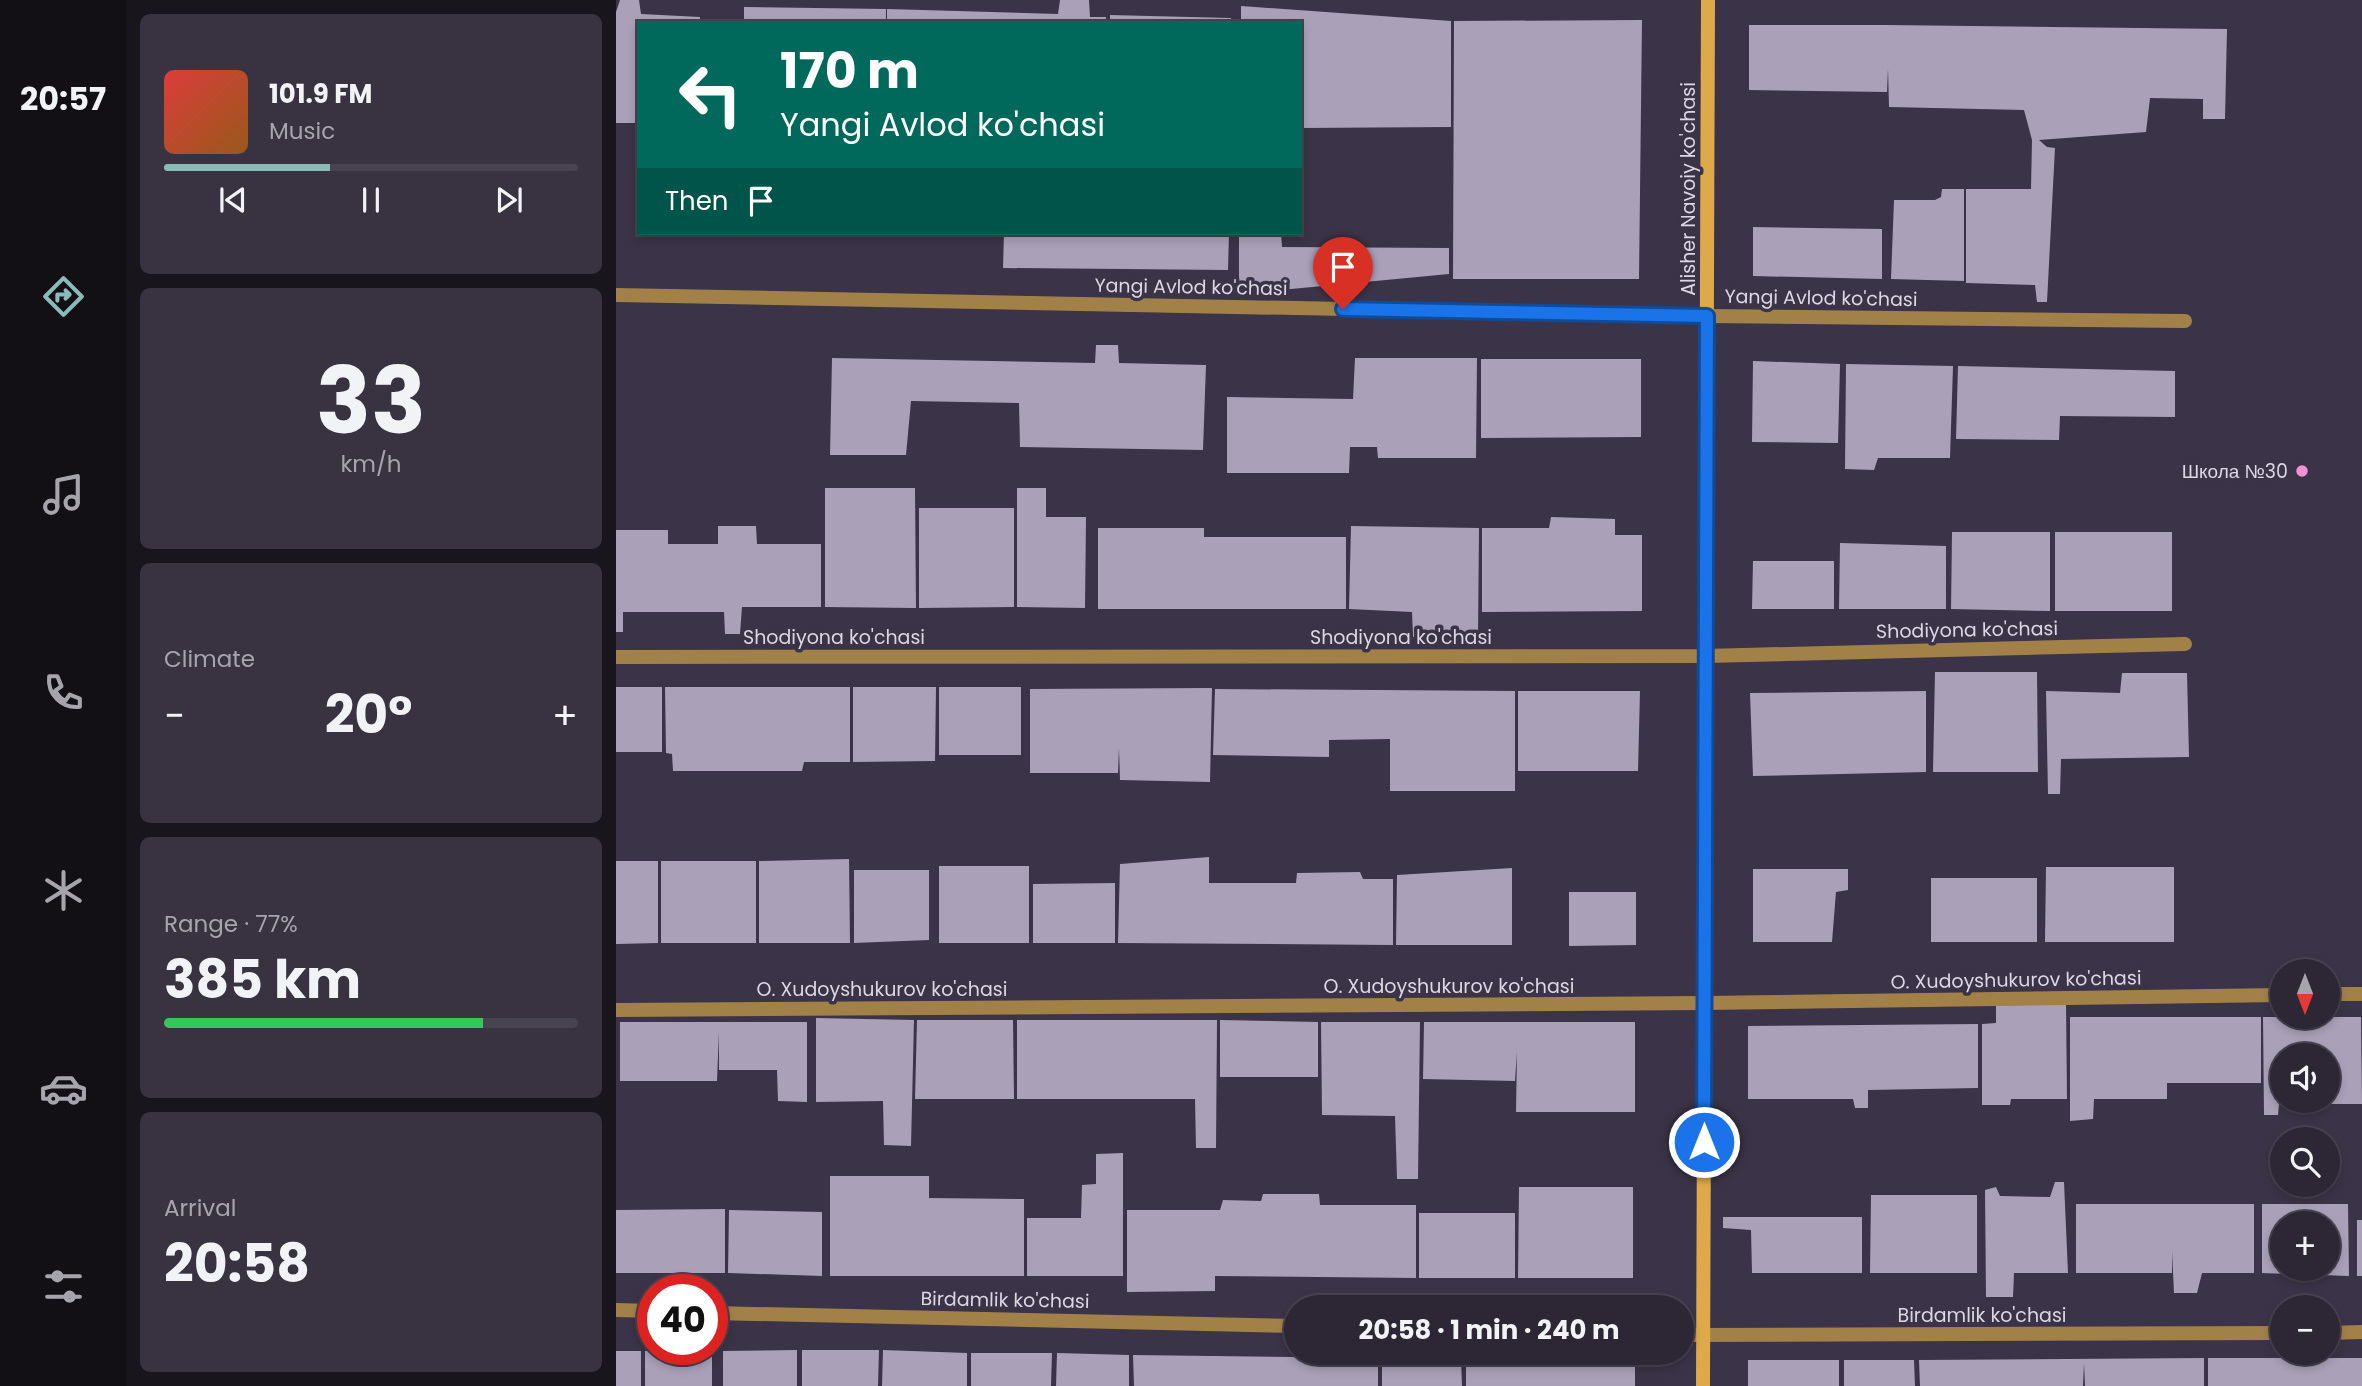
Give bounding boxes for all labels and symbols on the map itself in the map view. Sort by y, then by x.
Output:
street label: Alisher Navoiy ko'chasi [1675,82,1702,296]
pin [1313,237,1373,309]
street label: Yangi Avlod ko'chasi [1094,272,1288,302]
street label: Yangi Avlod ko'chasi [1724,283,1918,313]
place label: Школа №30 [2182,458,2288,485]
marker: Школа №30 [2294,463,2310,479]
street label: Shodiyona ko'chasi [1876,615,2058,645]
street label: Shodiyona ko'chasi [743,624,925,651]
street label: Shodiyona ko'chasi [1310,624,1492,651]
north arrow [2270,959,2340,1029]
street label: O. Xudoyshukurov ko'chasi [1890,964,2142,996]
street label: O. Xudoyshukurov ko'chasi [1324,973,1574,1000]
street label: O. Xudoyshukurov ko'chasi [757,976,1007,1003]
position arrow [1667,1105,1741,1179]
speed limit sign: 40 [637,1274,728,1365]
street label: Birdamlik ko'chasi [920,1285,1090,1315]
street label: Birdamlik ko'chasi [1898,1302,2066,1329]

